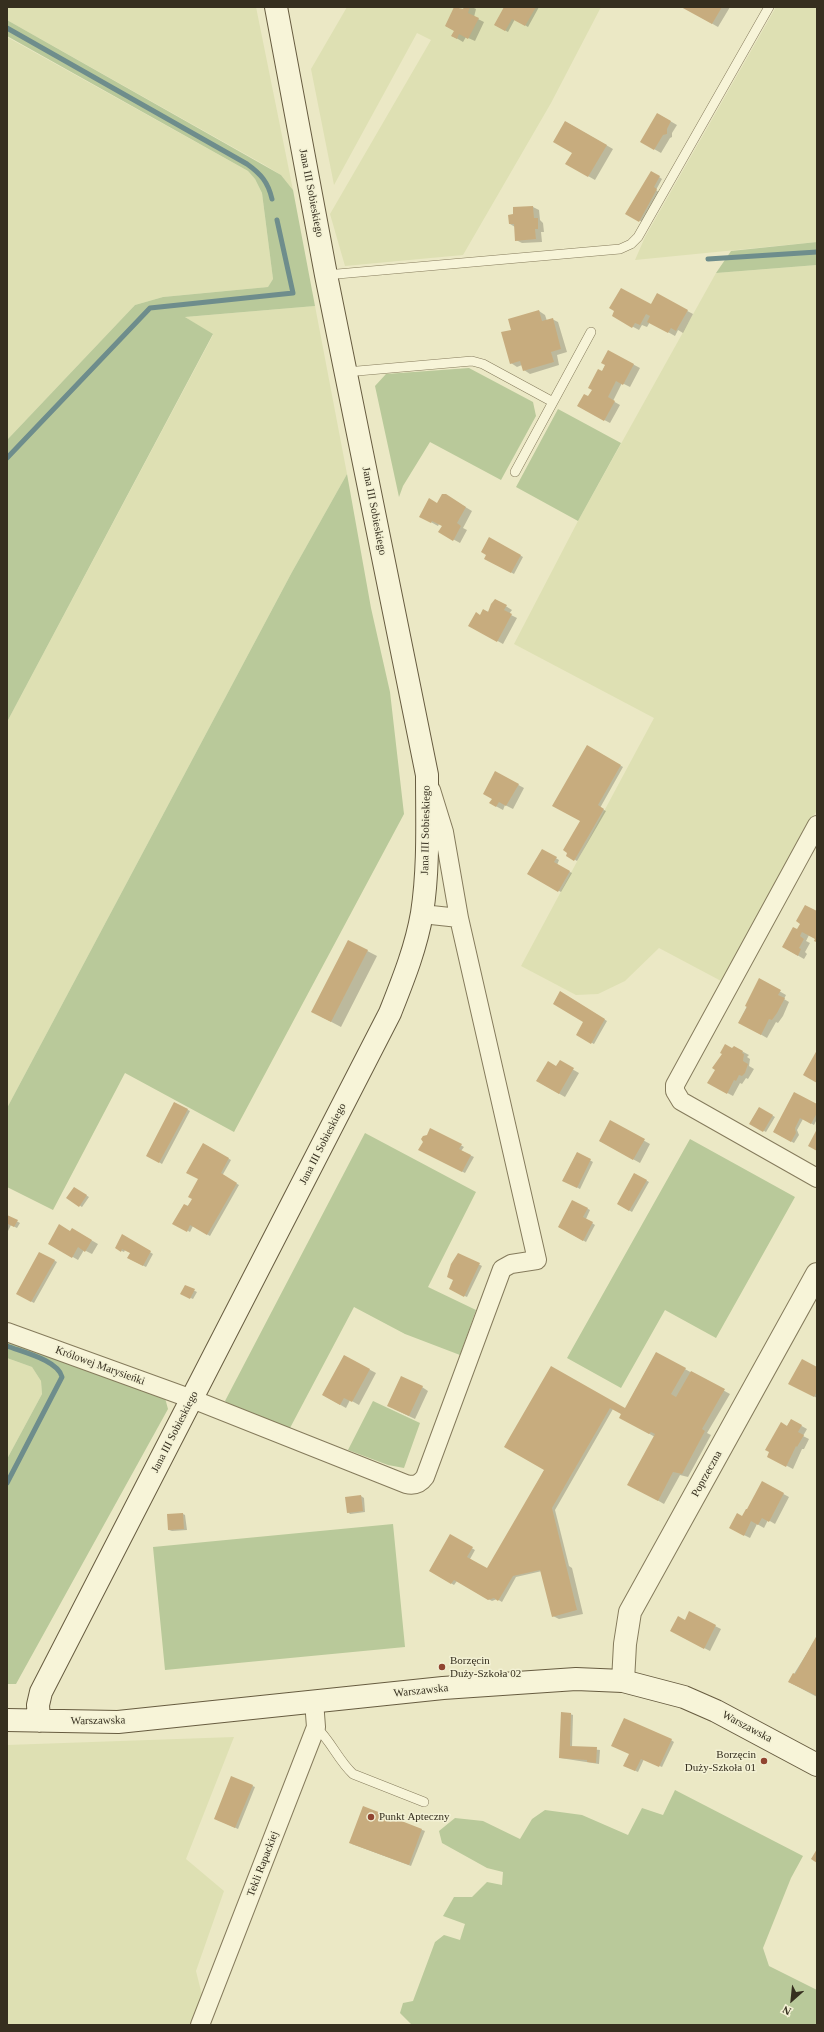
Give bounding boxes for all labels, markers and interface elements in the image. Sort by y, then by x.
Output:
street label: Jana III Sobieskiego [296,148,326,238]
street label: Jana III Sobieskiego [359,466,389,556]
street label: Jana III Sobieskiego [419,785,433,875]
street label: Jana III Sobieskiego [297,1101,349,1187]
street label: Królowej Marysieńki [53,1344,147,1388]
street label: Jana III Sobieskiego [149,1389,201,1475]
street label: Poprzeczna [689,1449,725,1499]
place label: Borzęcin Duży-Szkoła 02 [450,1654,521,1680]
marker: Borzęcin Duży-Szkoła 02 [437,1662,447,1672]
street label: Warszawska [393,1682,449,1700]
street label: Warszawska [720,1708,774,1746]
street label: Warszawska [71,1714,125,1728]
place label: Borzęcin Duży-Szkoła 01 [685,1748,756,1774]
marker: Borzęcin Duży-Szkoła 01 [759,1756,769,1766]
place label: Punkt Apteczny [379,1810,450,1824]
marker: Punkt Apteczny [366,1812,376,1822]
street label: Tekli Rapackiej [244,1829,282,1899]
north arrow [772,1980,812,2020]
text: N [780,2004,793,2018]

